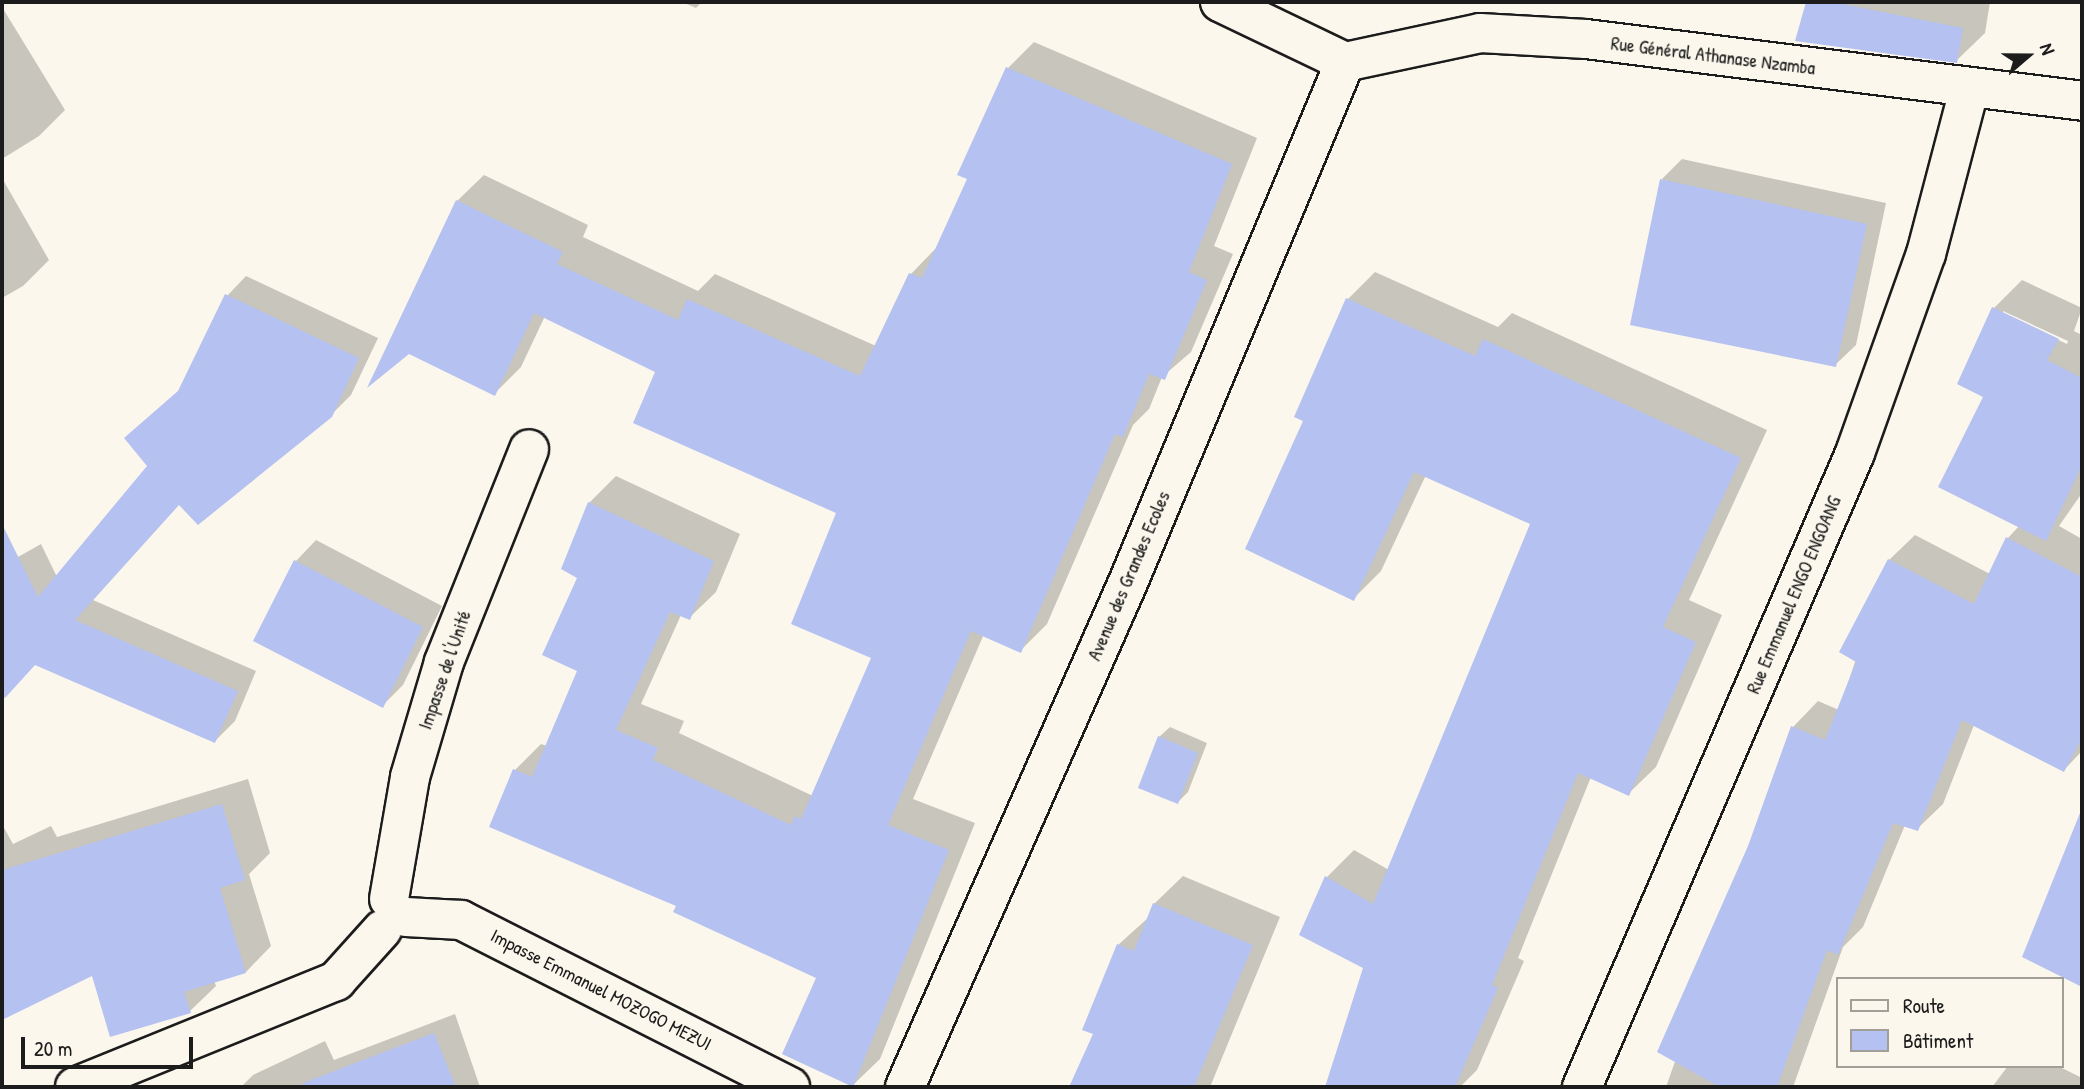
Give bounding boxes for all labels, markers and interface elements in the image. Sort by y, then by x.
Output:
north arrow [1993,21,2063,91]
street label: Rue Général Athanase Nzamba [1610,32,1816,80]
text: N [2034,40,2062,58]
street label: Avenue des Grandes Ecoles [1083,488,1175,664]
street label: Rue Emmanuel ENGO ENGOANG [1742,493,1846,697]
street label: Impasse de l'Unité [414,607,476,733]
street label: Impasse Emmanuel MOZOGO MEZUI [487,924,715,1056]
legend [1836,977,2063,1068]
text: Route [1903,991,1945,1020]
scale bar [24,1023,196,1066]
text: Bâtiment [1903,1026,1973,1055]
text: 20 m [34,1034,72,1063]

